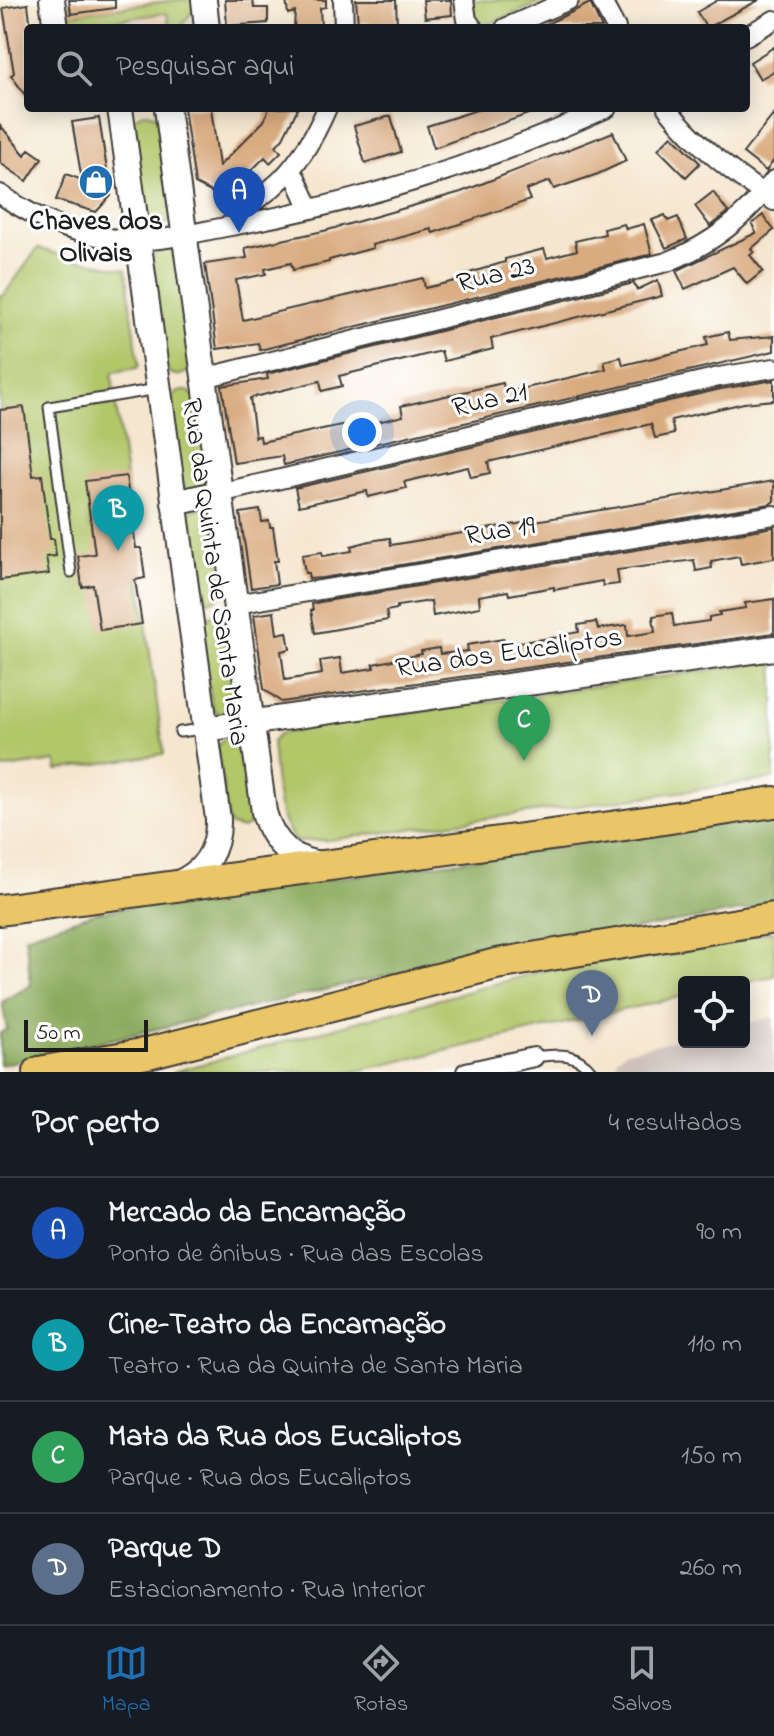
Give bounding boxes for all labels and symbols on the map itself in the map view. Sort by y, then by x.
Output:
shop icon: Chaves dos Olivais [77,163,115,201]
pin: A [213,167,265,233]
place label: Chaves dos Olivais [29,202,163,275]
street label: Rua 23 [453,247,539,305]
street label: Rua 21 [448,372,532,430]
street label: Rua da Quinta de Santa Maria [169,396,259,748]
your location [342,412,382,452]
pin: B [92,485,144,551]
street label: Rua 19 [462,506,539,558]
street label: Rua dos Eucaliptos [393,618,625,690]
pin: C [498,695,550,761]
pin: D [566,970,618,1036]
scale bar [24,1016,148,1052]

